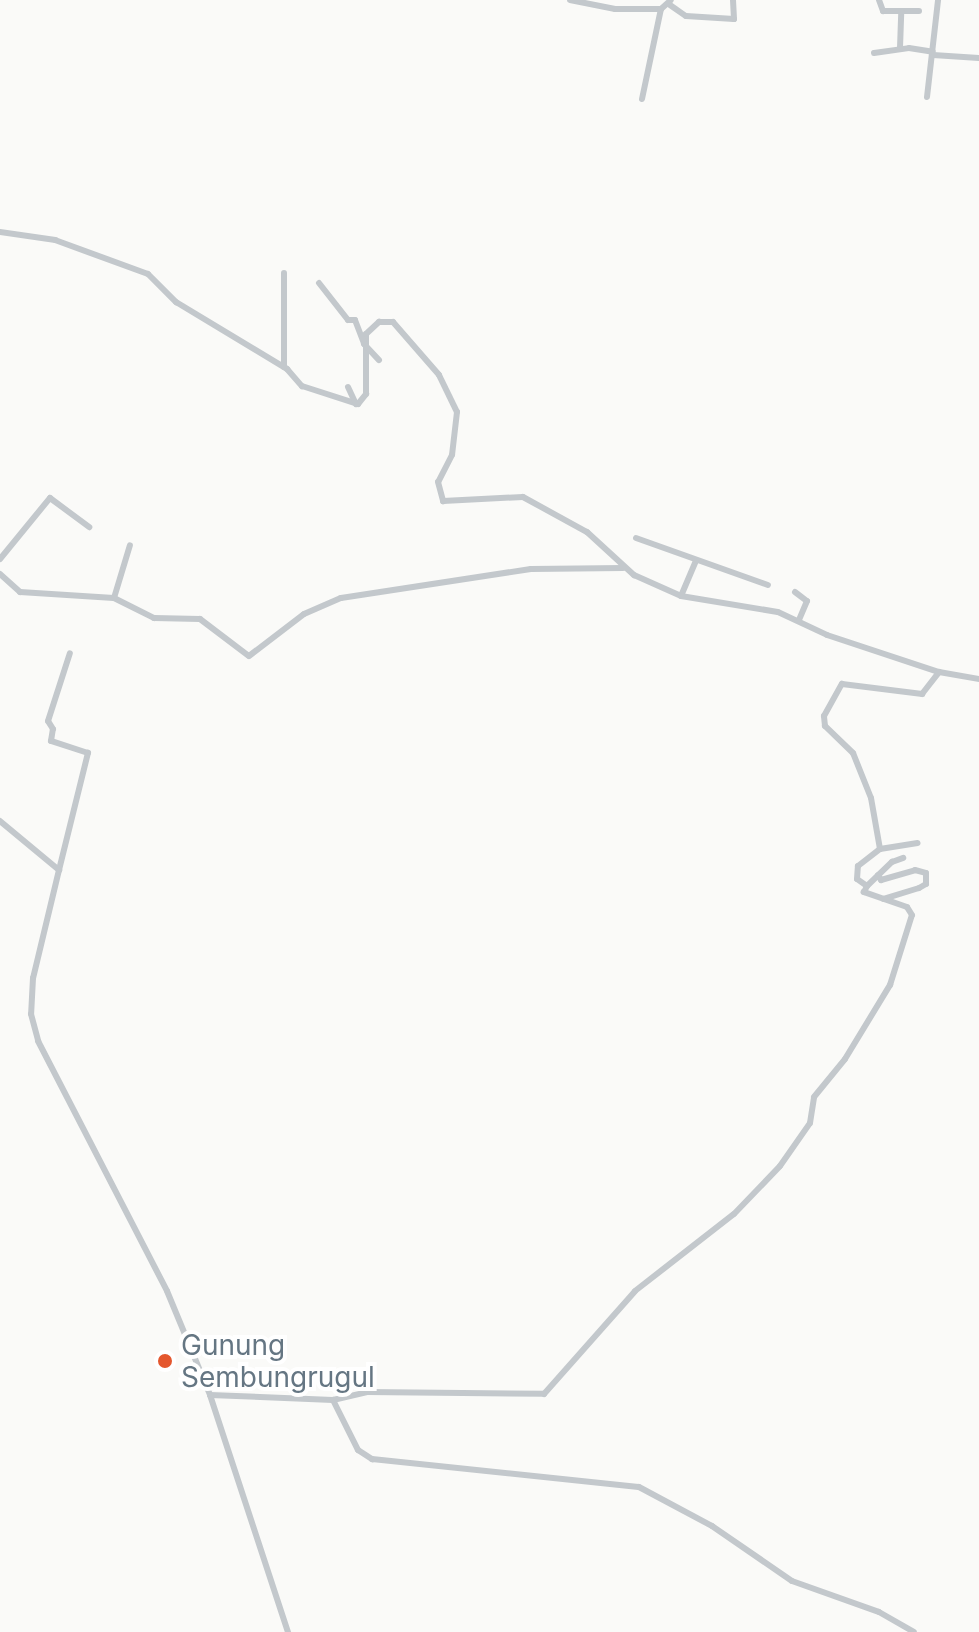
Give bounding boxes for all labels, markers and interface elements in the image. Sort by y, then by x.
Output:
place label: Gunung Sembungrugul [181,1328,375,1394]
marker: Gunung Sembungrugul [156,1352,174,1370]

